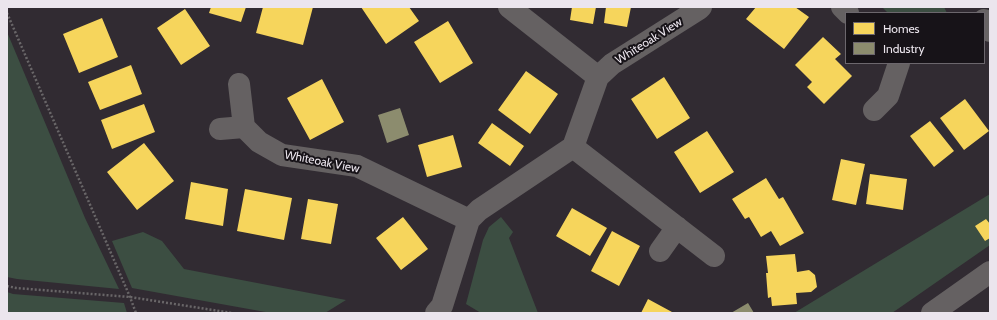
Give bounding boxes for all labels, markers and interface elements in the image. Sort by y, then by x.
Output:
legend [845,12,985,64]
street label: Whiteoak View [613,15,685,67]
text: Homes [883,21,920,36]
text: Industry [883,41,924,56]
street label: Whiteoak View [283,148,361,176]

